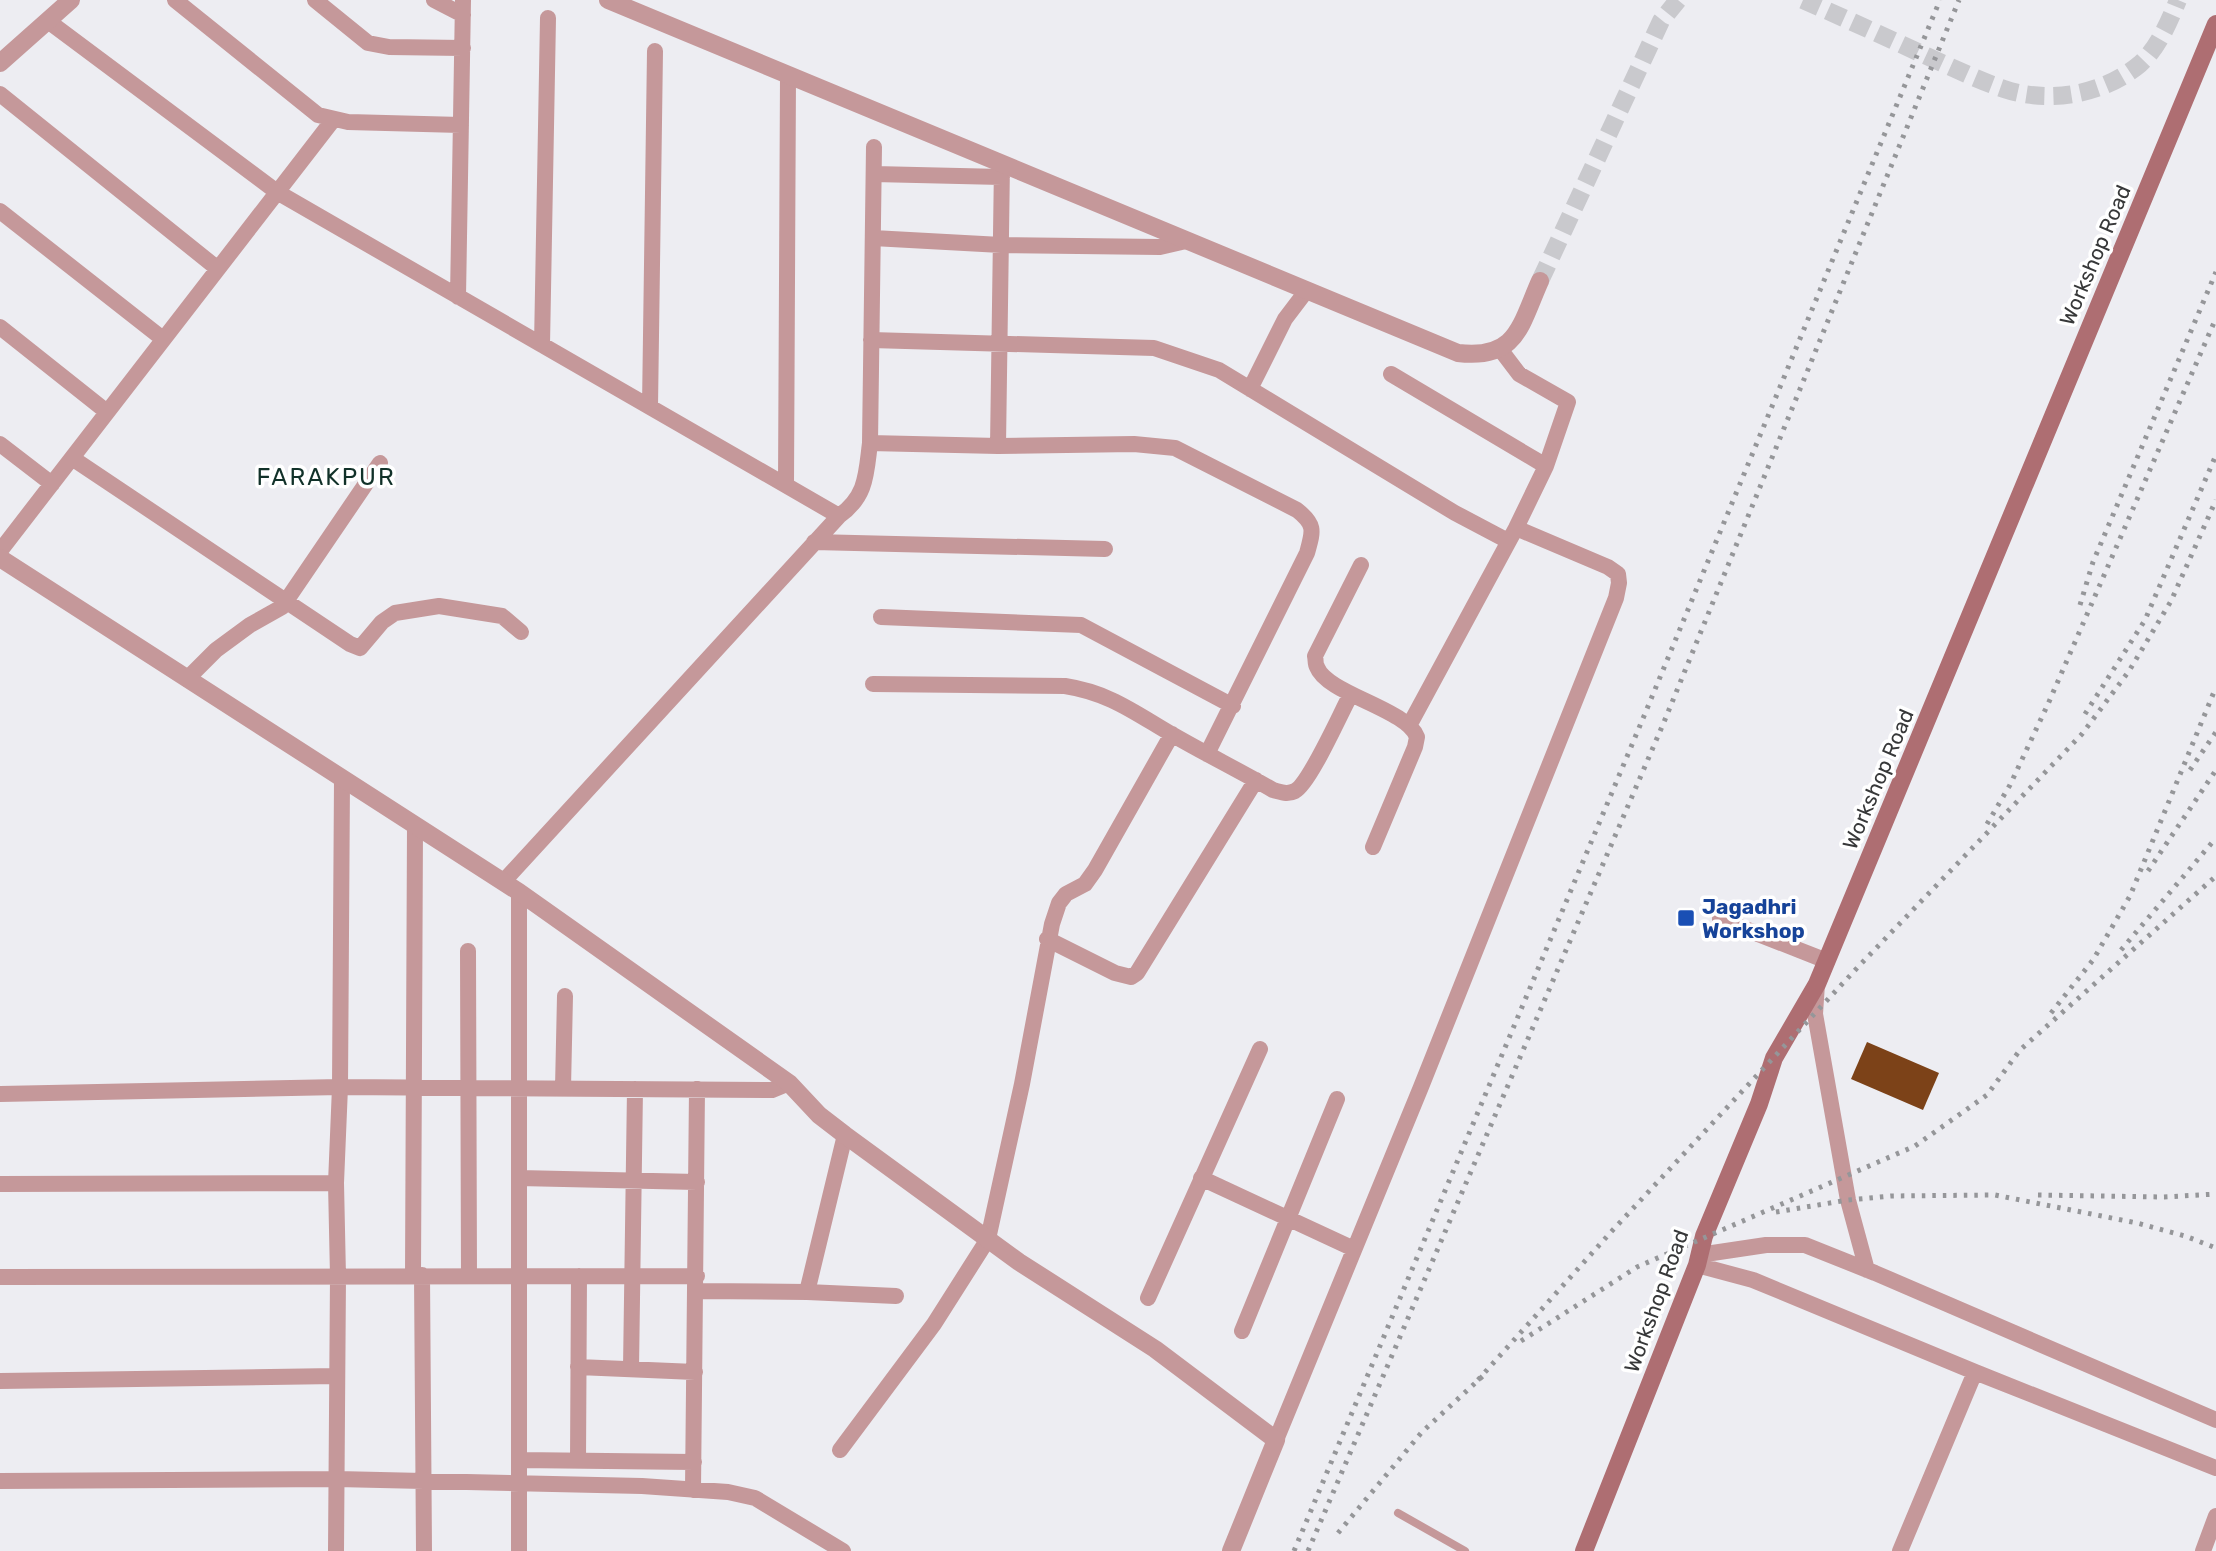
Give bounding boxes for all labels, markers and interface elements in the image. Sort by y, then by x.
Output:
street label: Workshop Road [2054,181,2136,329]
district label: FARAKPUR [256,463,396,491]
street label: Workshop Road [1837,705,1919,853]
place label: Jagadhri Workshop [1702,894,1805,943]
marker: Jagadhri Workshop [1676,908,1696,928]
street label: Workshop Road [1619,1226,1693,1376]

